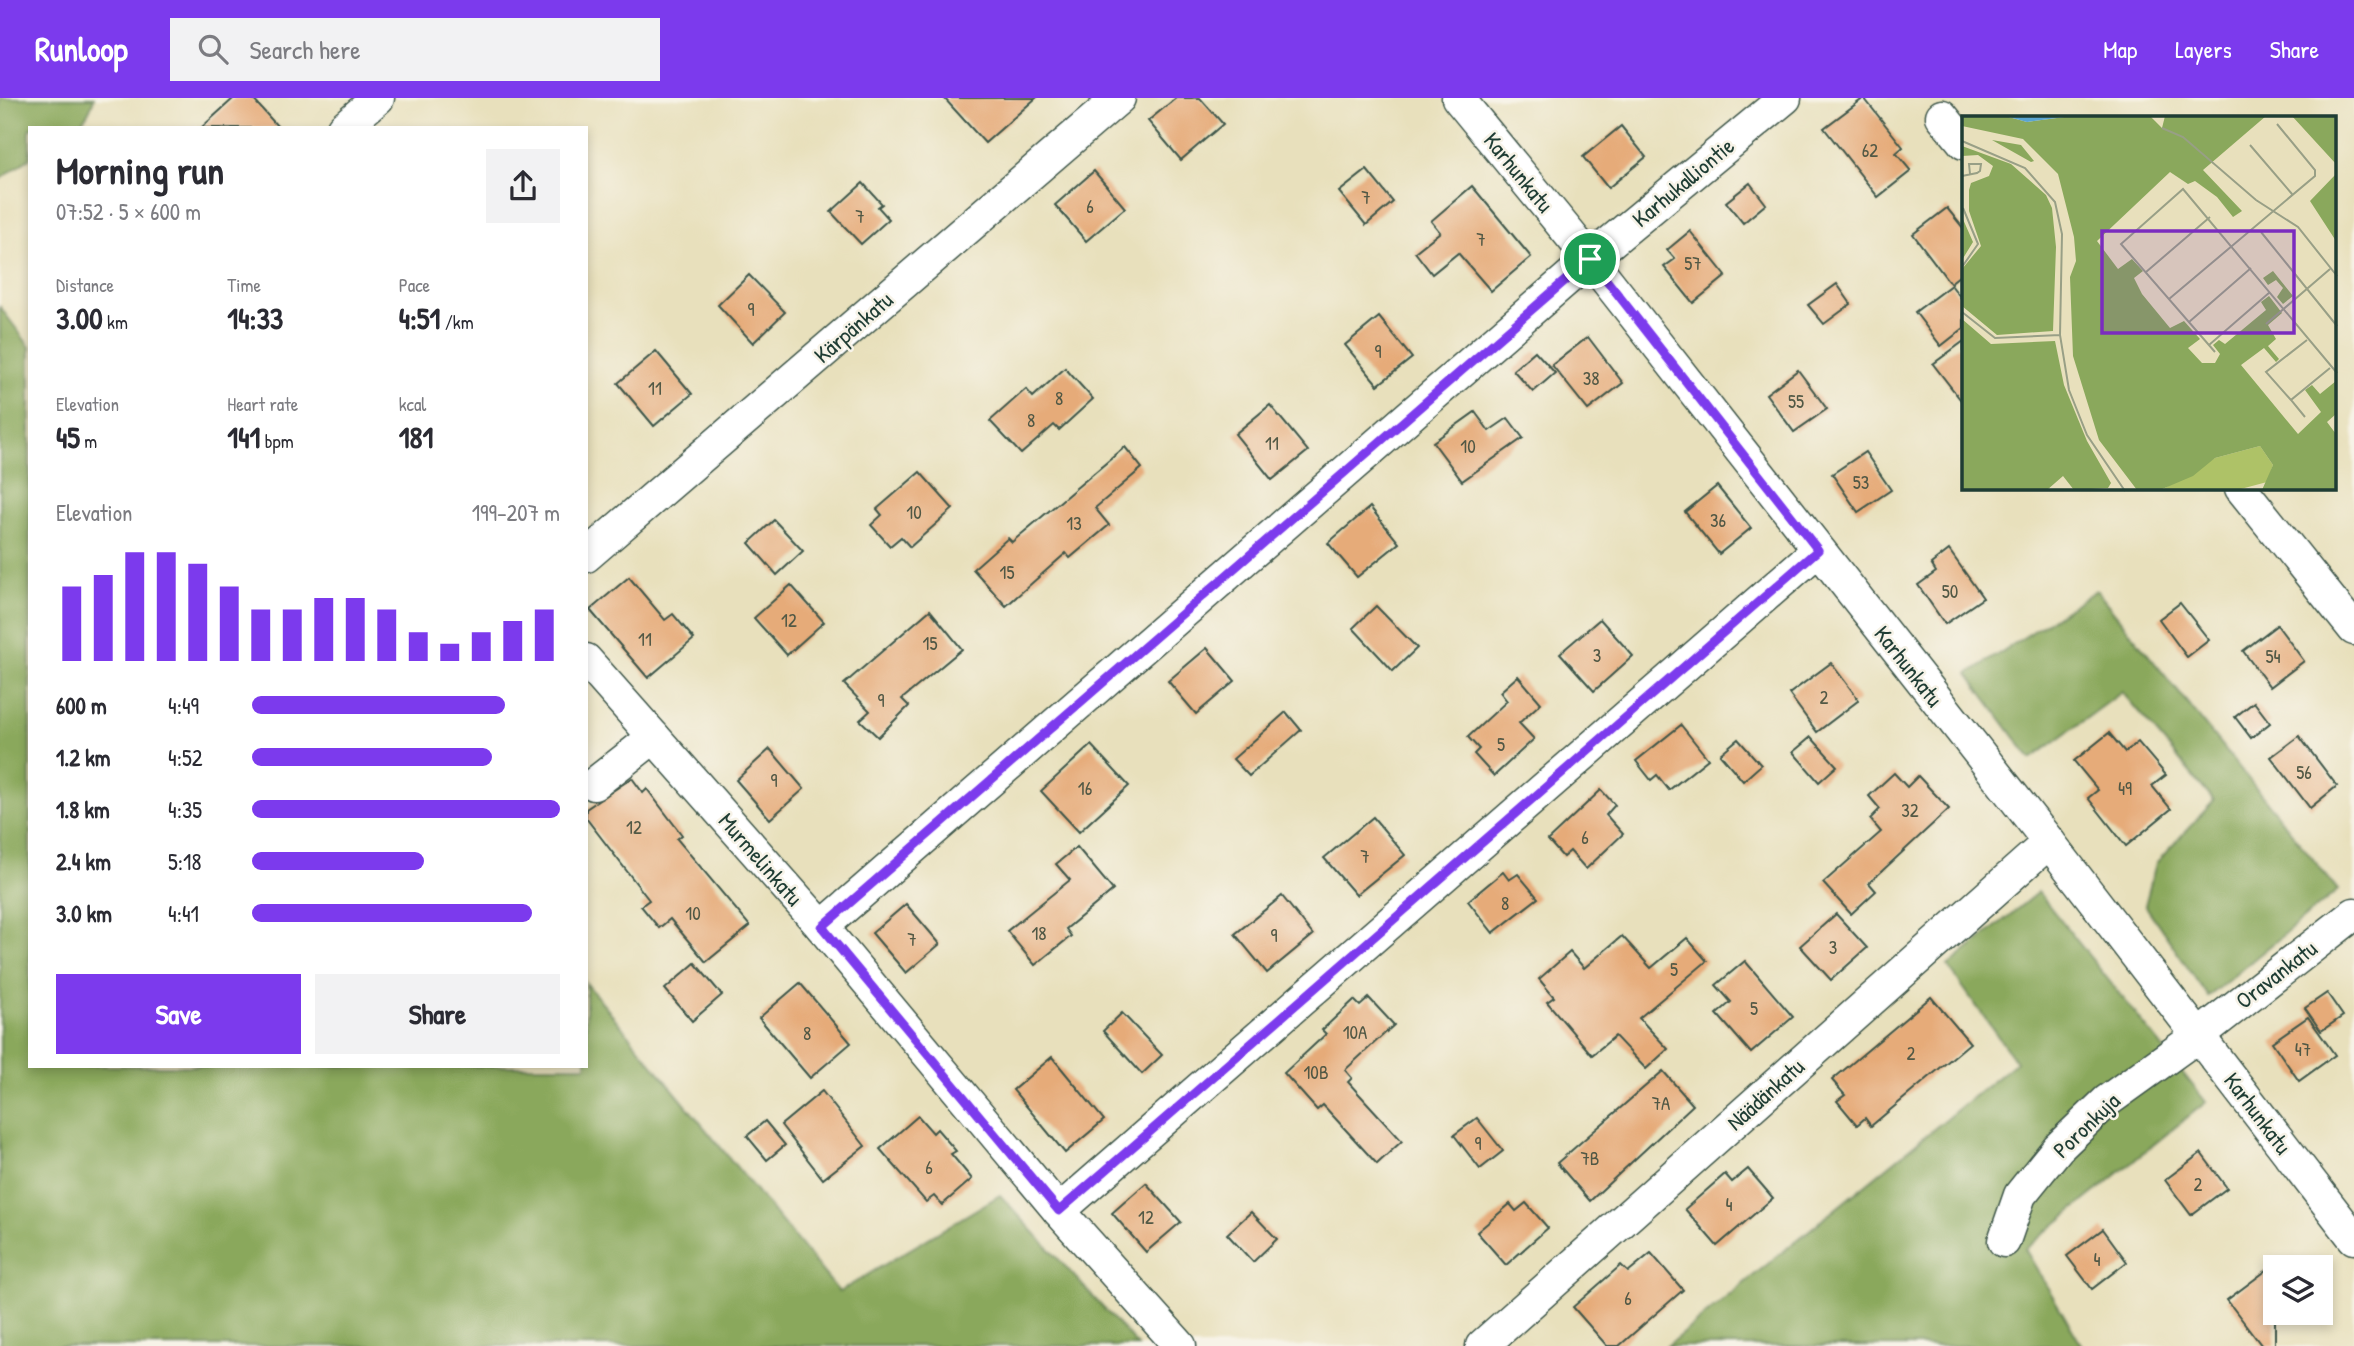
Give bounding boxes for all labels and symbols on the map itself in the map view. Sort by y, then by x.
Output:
inset map [1962,116,2336,490]
street label: Karhunkatu [1477,125,1561,219]
street label: Karhukalliontie [1625,130,1741,234]
house number: 62 [1862,137,1878,163]
house number: 7 [1361,184,1371,210]
house number: 6 [1086,193,1094,219]
house number: 7 [855,203,865,229]
house number: 7 [1476,226,1486,252]
pin [1560,229,1620,289]
house number: 57 [1684,250,1702,276]
street label: Kärpänkatu [807,284,899,370]
house number: 9 [748,296,755,322]
house number: 9 [1375,338,1382,364]
house number: 38 [1583,365,1599,391]
house number: 11 [648,375,662,401]
house number: 8 [1055,385,1063,411]
house number: 55 [1788,388,1804,414]
house number: 8 [1027,407,1035,433]
house number: 11 [1265,430,1279,456]
house number: 10 [1460,433,1476,459]
house number: 53 [1853,469,1869,495]
house number: 10 [906,499,922,525]
house number: 36 [1710,507,1726,533]
house number: 13 [1066,510,1082,536]
house number: 15 [1000,559,1014,585]
house number: 50 [1942,578,1958,604]
house number: 12 [781,607,797,633]
street label: Karhunkatu [1868,619,1950,713]
house number: 11 [638,626,652,652]
house number: 15 [923,630,937,656]
house number: 3 [1593,642,1601,668]
house number: 54 [2265,643,2281,669]
house number: 2 [1820,684,1829,710]
house number: 9 [878,687,885,713]
house number: 5 [1497,731,1505,757]
house number: 56 [2296,759,2312,785]
house number: 9 [771,767,778,793]
house number: 16 [1078,775,1092,801]
house number: 49 [2118,775,2132,801]
house number: 32 [1901,797,1919,823]
street label: Murmelinkatu [712,806,810,912]
house number: 12 [626,814,642,840]
house number: 6 [1581,824,1589,850]
house number: 7 [1360,843,1370,869]
house number: 8 [1501,890,1509,916]
house number: 10 [685,900,701,926]
house number: 18 [1031,920,1047,946]
house number: 9 [1271,922,1278,948]
house number: 7 [907,926,917,952]
street label: Oravankatu [2229,933,2323,1015]
house number: 3 [1829,934,1837,960]
house number: 5 [1670,956,1678,982]
house number: 5 [1750,995,1758,1021]
house number: 10A [1343,1019,1367,1045]
house number: 8 [803,1020,811,1046]
house number: 47 [2295,1036,2311,1062]
house number: 2 [1907,1040,1916,1066]
street label: Näädänkatu [1720,1051,1810,1137]
house number: 10B [1303,1059,1329,1085]
street label: Karhunkatu [2217,1066,2299,1160]
street label: Poronkuja [2046,1085,2126,1165]
house number: 7A [1652,1090,1670,1116]
house number: 9 [1475,1130,1482,1156]
house number: 7B [1580,1145,1600,1171]
house number: 6 [925,1154,933,1180]
house number: 2 [2194,1171,2203,1197]
house number: 4 [1725,1191,1733,1217]
house number: 12 [1138,1204,1154,1230]
house number: 4 [2093,1246,2101,1272]
house number: 6 [1624,1285,1632,1311]

